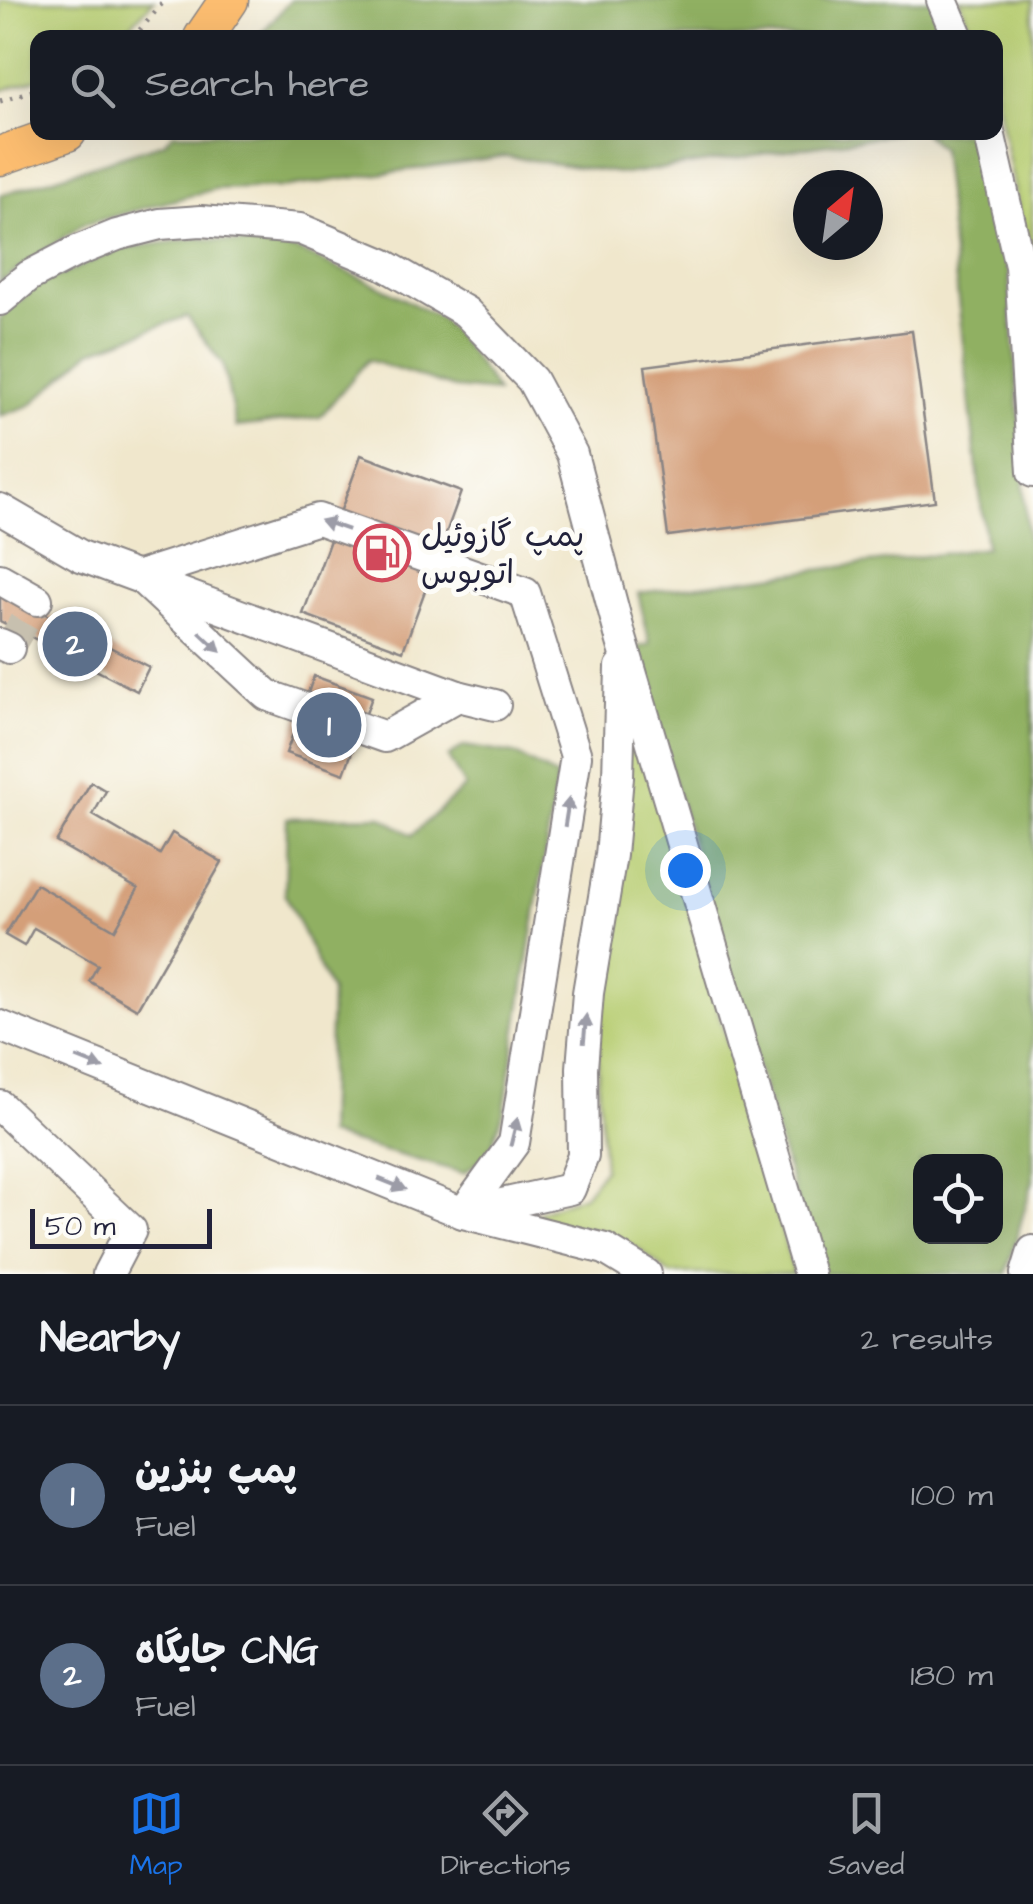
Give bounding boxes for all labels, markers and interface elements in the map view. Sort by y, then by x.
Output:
search box [30,30,1003,140]
icon: search [65,58,120,113]
text: Search here [145,59,369,111]
north arrow [793,170,883,260]
place label: پمپ گازوئیل اتوبوس [421,514,584,596]
one-way arrow [319,516,349,531]
fuel station icon: پمپ گازوئیل اتوبوس [352,523,412,583]
pin: 2 [42,606,108,682]
one-way arrow [197,631,222,653]
pin: 1 [296,688,362,762]
one-way arrow [560,795,575,827]
your location [660,845,711,896]
one-way arrow [577,1012,593,1044]
one-way arrow [76,1055,106,1071]
one-way arrow [507,1116,522,1147]
map controls [913,1154,1003,1244]
button: locate [913,1154,1003,1244]
one-way arrow [377,1177,407,1193]
scale bar [30,1204,212,1248]
text: 50 m [45,1207,116,1246]
text: Nearby [40,1310,180,1368]
text: 2 results [861,1317,993,1362]
text: پمپ بنزین [135,1446,297,1498]
text: 1 [70,1473,75,1518]
text: 100 m [911,1473,993,1518]
text: Fuel [135,1504,196,1549]
text: جایگاه CNG [135,1626,319,1678]
text: 2 [63,1653,82,1698]
text: 180 m [910,1653,993,1698]
text: Fuel [135,1684,196,1729]
tab: Map [129,1786,184,1885]
tab: Directions [441,1786,571,1885]
tab: Saved [828,1786,904,1885]

